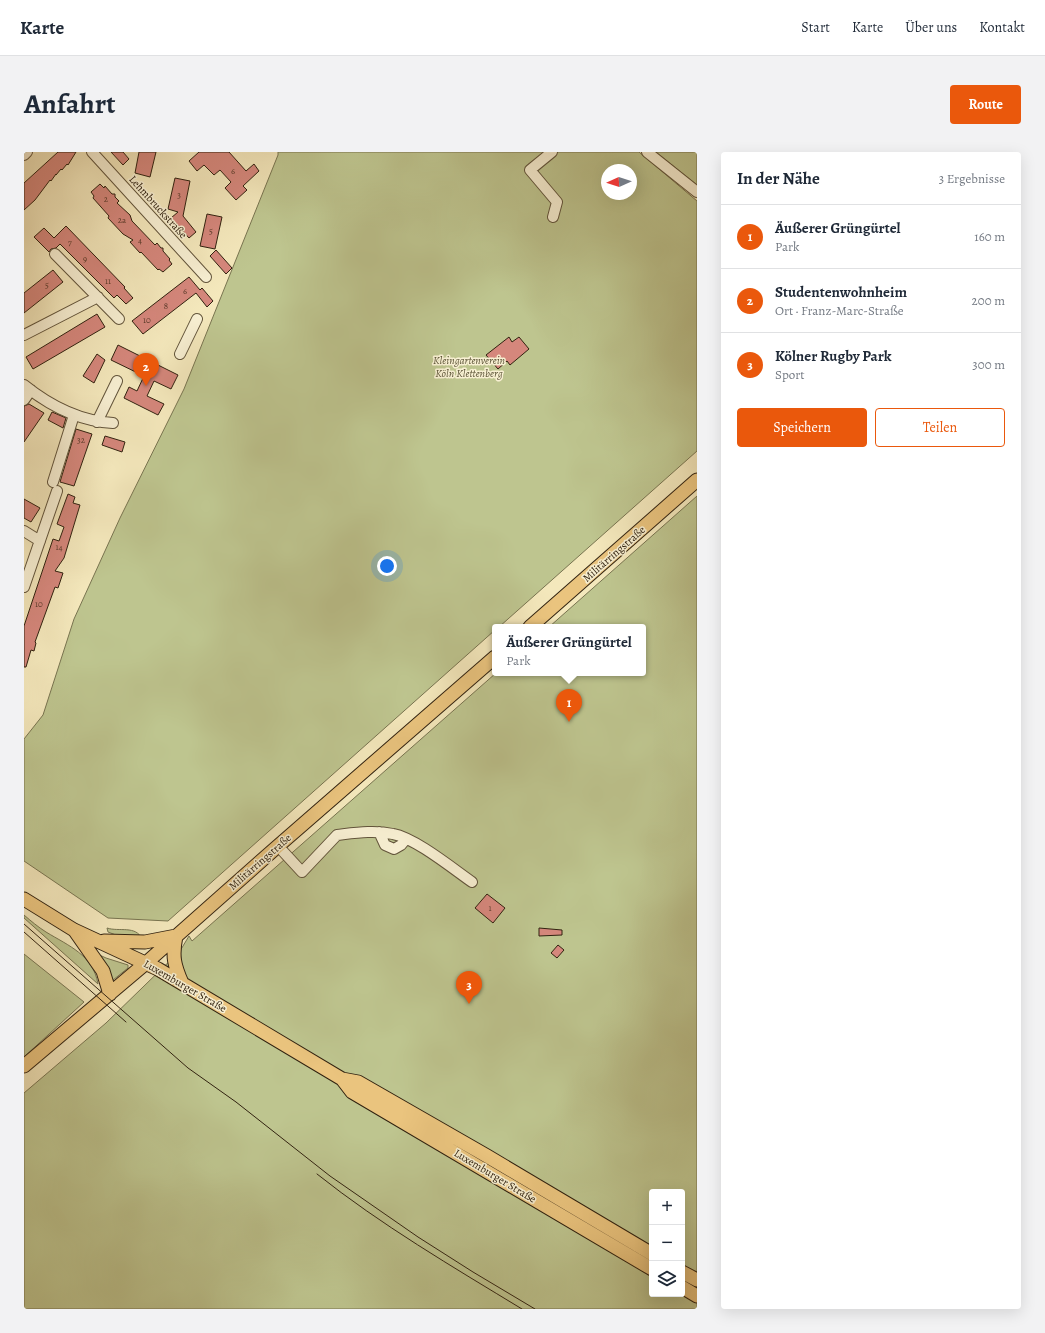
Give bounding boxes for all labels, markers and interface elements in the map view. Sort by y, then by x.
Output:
text: Karte [20,15,64,41]
text: Start [801,18,830,37]
text: Karte [852,18,883,37]
text: Über uns [905,18,957,37]
text: Kontakt [979,18,1025,37]
text: Anfahrt [24,85,116,123]
button: Route [950,85,1021,124]
north arrow [601,164,637,200]
house number: 6 [231,165,235,177]
text: In der Nähe [737,167,820,190]
text: 3 Ergebnisse [939,170,1005,187]
street label: Lehmbruckstraße [126,172,190,242]
house number: 3 [177,189,181,201]
house number: 2 [104,193,109,205]
house number: 2a [118,214,127,226]
text: Äußerer Grüngürtel [775,218,901,238]
house number: 5 [209,225,213,237]
text: 1 [748,228,752,245]
text: 160 m [974,228,1005,245]
house number: 4 [138,234,142,246]
house number: 7 [68,236,72,248]
text: Park [775,238,799,255]
house number: 9 [83,253,87,265]
house number: 11 [105,275,111,287]
house number: 5 [45,279,49,291]
text: Studentenwohnheim [775,282,907,302]
house number: 6 [183,285,187,297]
text: 2 [747,292,753,309]
text: 200 m [972,292,1005,309]
house number: 8 [164,300,168,312]
text: Ort · Franz-Marc-Straße [775,302,904,319]
house number: 10 [143,314,151,326]
text: Kölner Rugby Park [775,346,892,366]
pin: 2 [133,353,159,386]
park label: Kleingartenverein Köln Klettenberg [433,353,506,381]
text: 3 [747,356,753,373]
text: 300 m [972,356,1005,373]
text: Sport [775,366,805,383]
button: Speichern [737,408,867,447]
button: Teilen [875,408,1005,447]
house number: 32 [77,434,86,446]
street label: Militärringstraße [579,523,649,585]
house number: 14 [55,541,63,553]
your location [377,556,397,576]
house number: 10 [35,598,43,610]
popup [492,624,646,676]
text: Äußerer Grüngürtel [506,632,632,652]
text: Park [506,652,531,669]
pin: 1 [556,689,582,722]
street label: Militärringstraße [225,831,295,893]
house number: 1 [488,902,492,914]
street label: Luxemburger Straße [141,956,229,1016]
pin: 3 [456,971,482,1004]
street label: Luxemburger Straße [451,1146,539,1206]
map controls [649,1189,685,1297]
button: + [649,1189,685,1225]
button: − [649,1225,685,1261]
button: layers [649,1261,685,1297]

